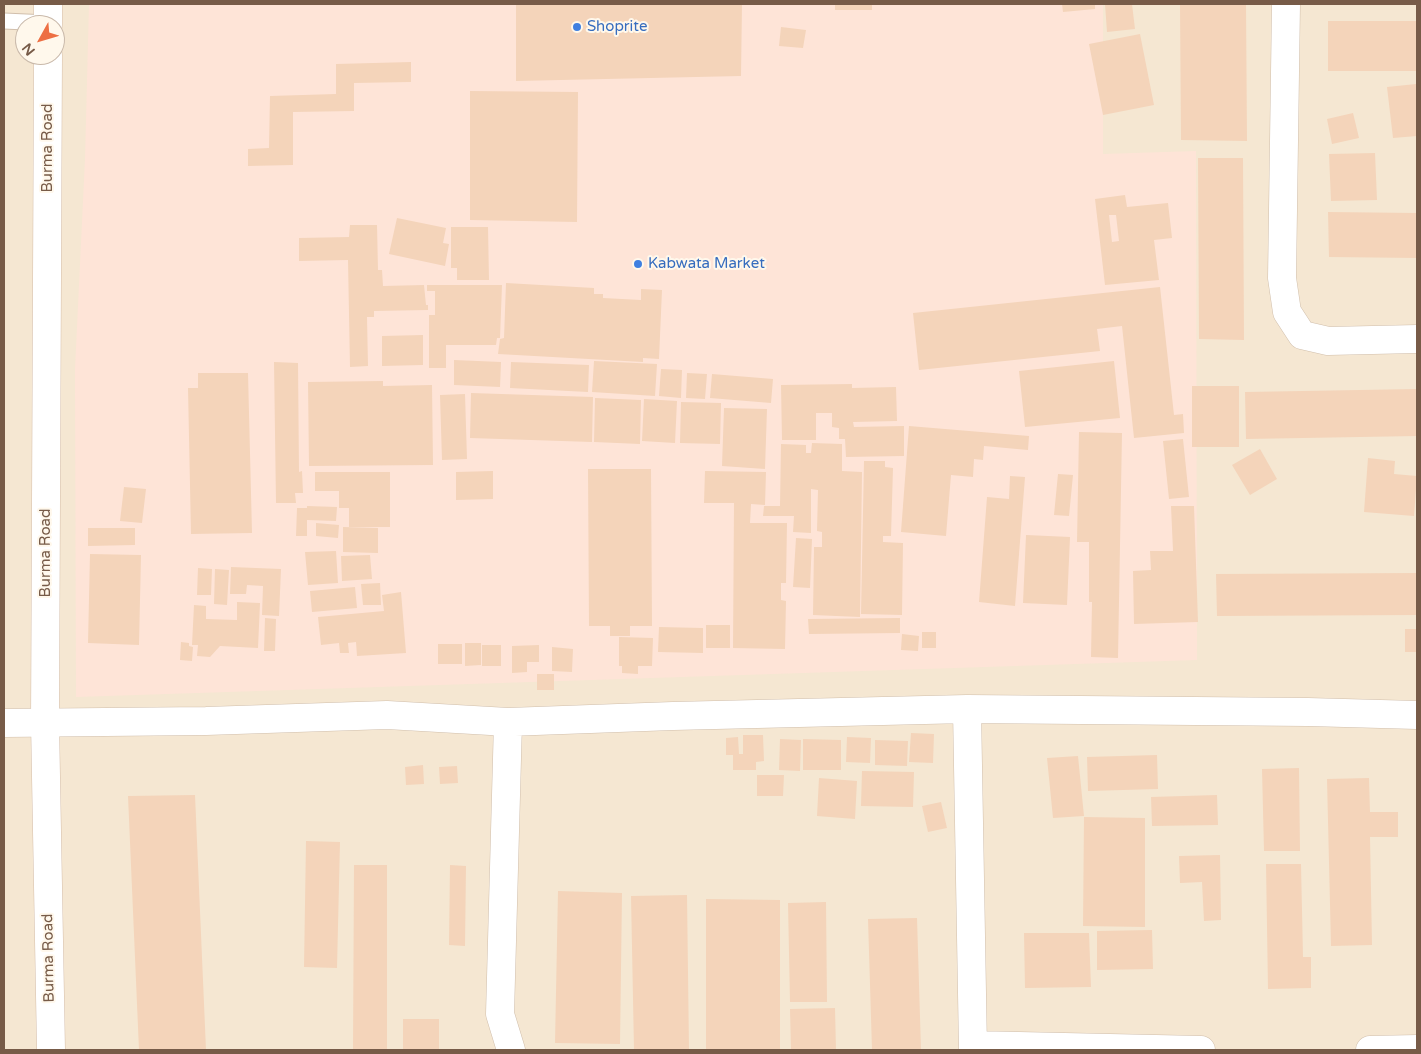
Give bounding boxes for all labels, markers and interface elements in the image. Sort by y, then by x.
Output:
north arrow [15,15,65,65]
place label: Shoprite [587,18,647,36]
marker: Shoprite [571,21,583,33]
text: N [19,39,39,59]
street label: Burma Road [39,104,57,192]
place label: Kabwata Market [648,255,765,273]
marker: Kabwata Market [632,258,644,270]
street label: Burma Road [37,509,55,597]
street label: Burma Road [39,913,59,1003]

